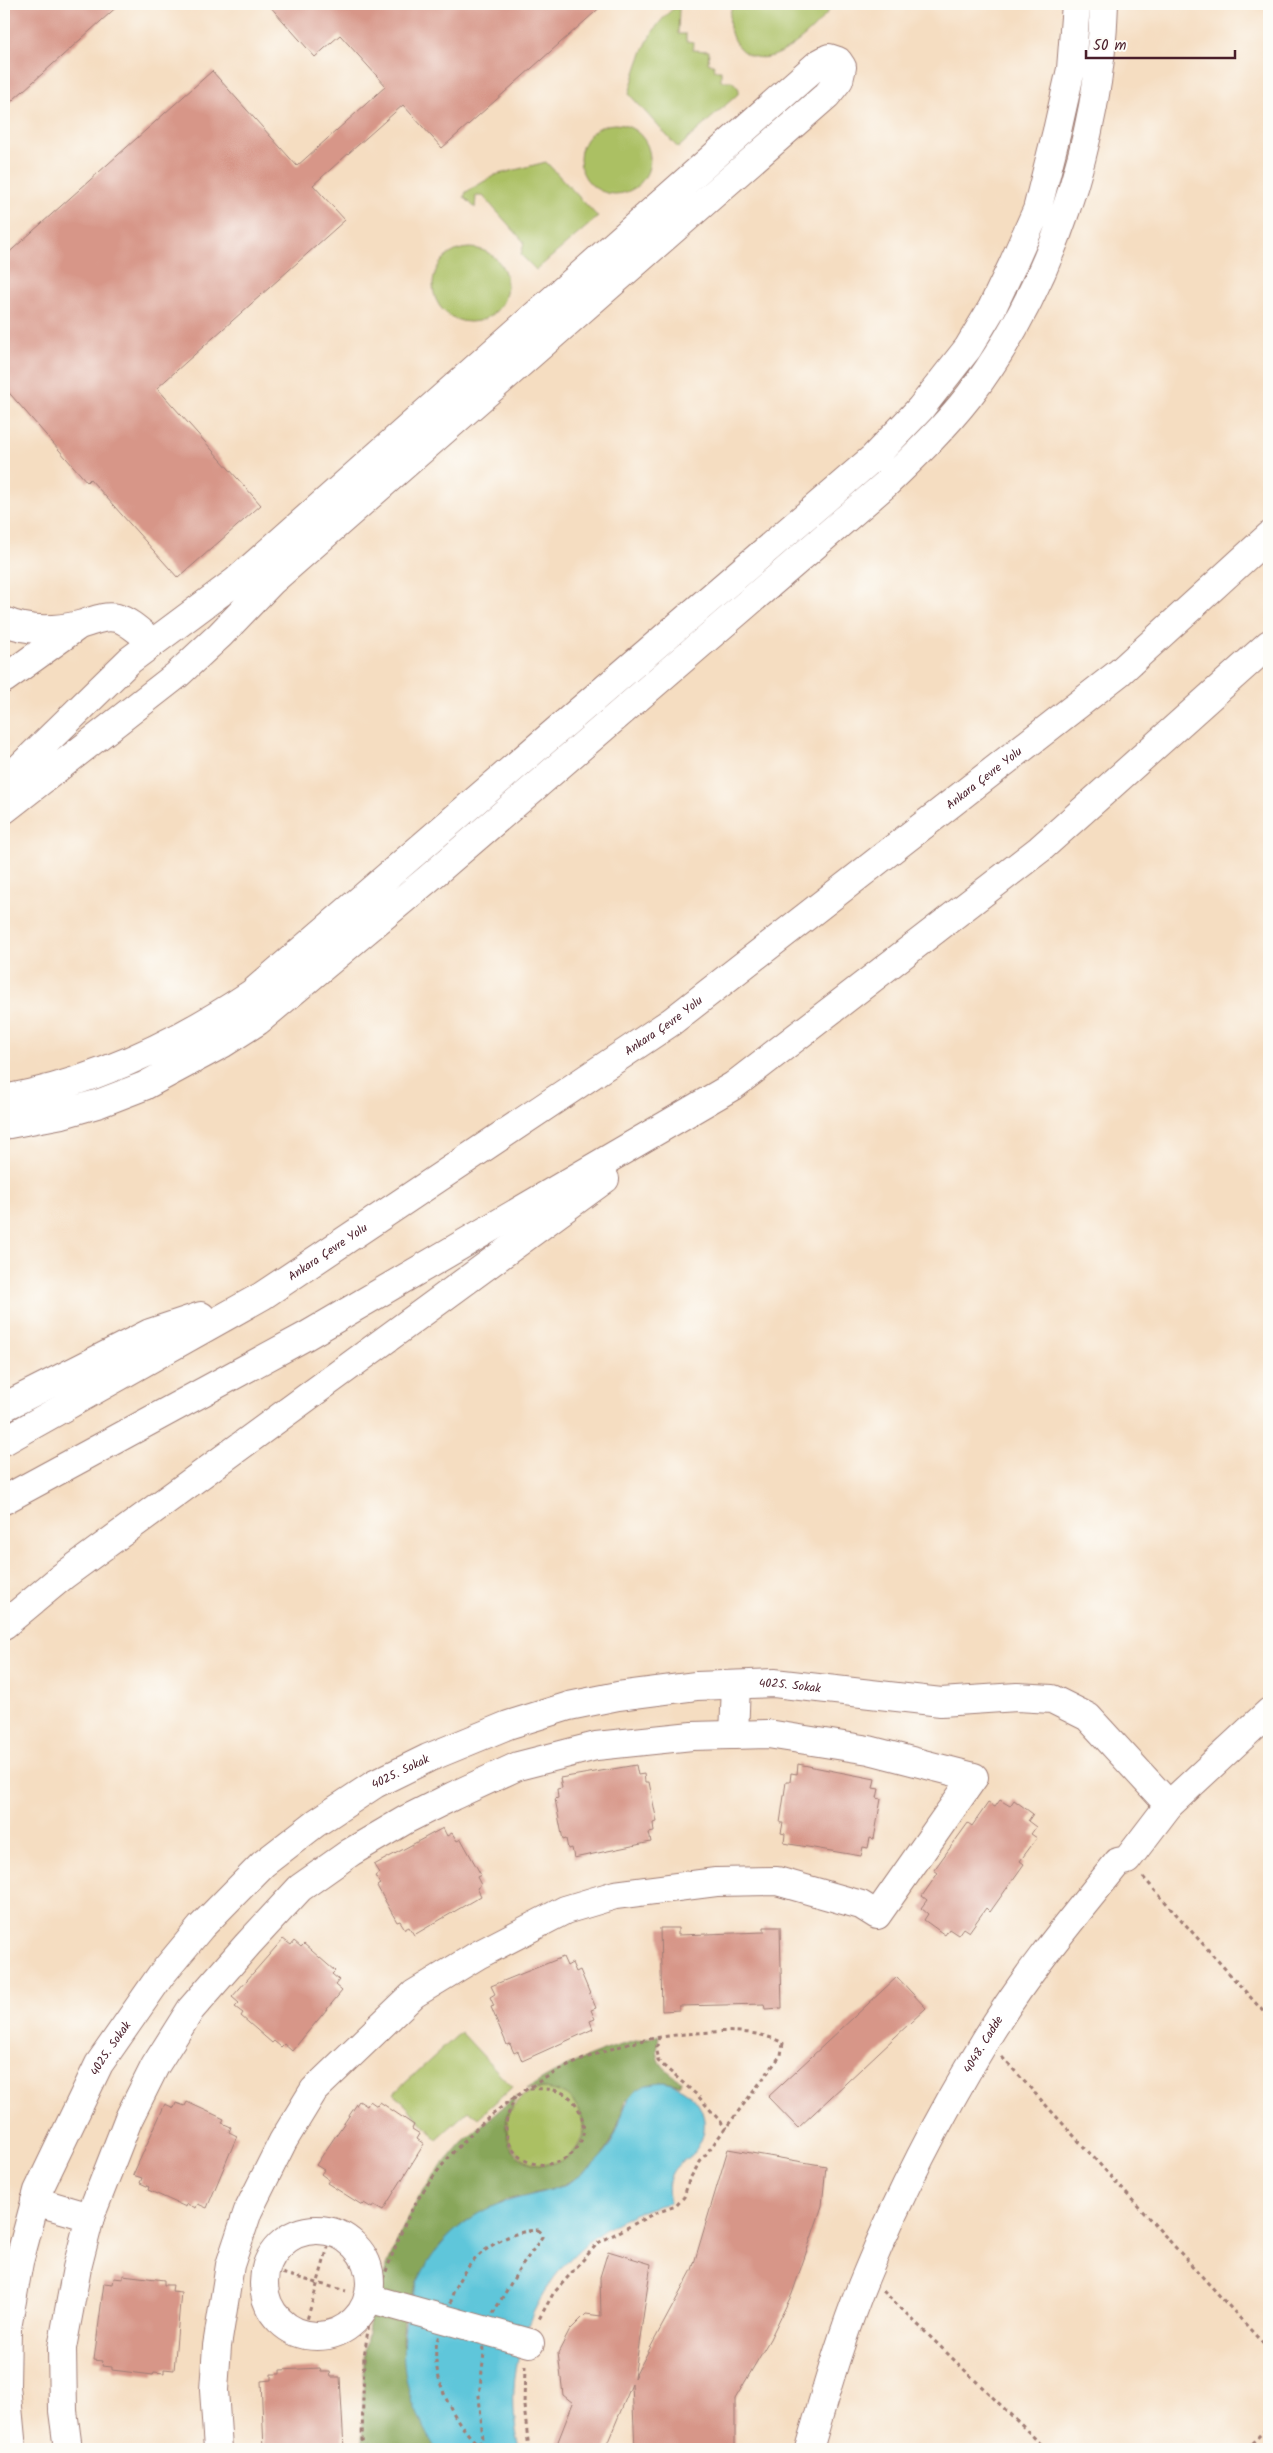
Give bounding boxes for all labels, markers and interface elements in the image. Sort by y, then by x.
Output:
scale bar [1086,28,1234,60]
text: 50 m [1093,34,1127,58]
street label: Ankara Çevre Yolu [942,742,1027,814]
street label: Ankara Çevre Yolu [621,991,707,1061]
street label: Ankara Çevre Yolu [284,1219,372,1286]
street label: 4025. Sokak [758,1674,822,1698]
street label: 4025. Sokak [368,1750,433,1794]
street label: 4048. Cadde [959,2012,1009,2077]
street label: 4025. Sokak [86,2017,136,2079]

